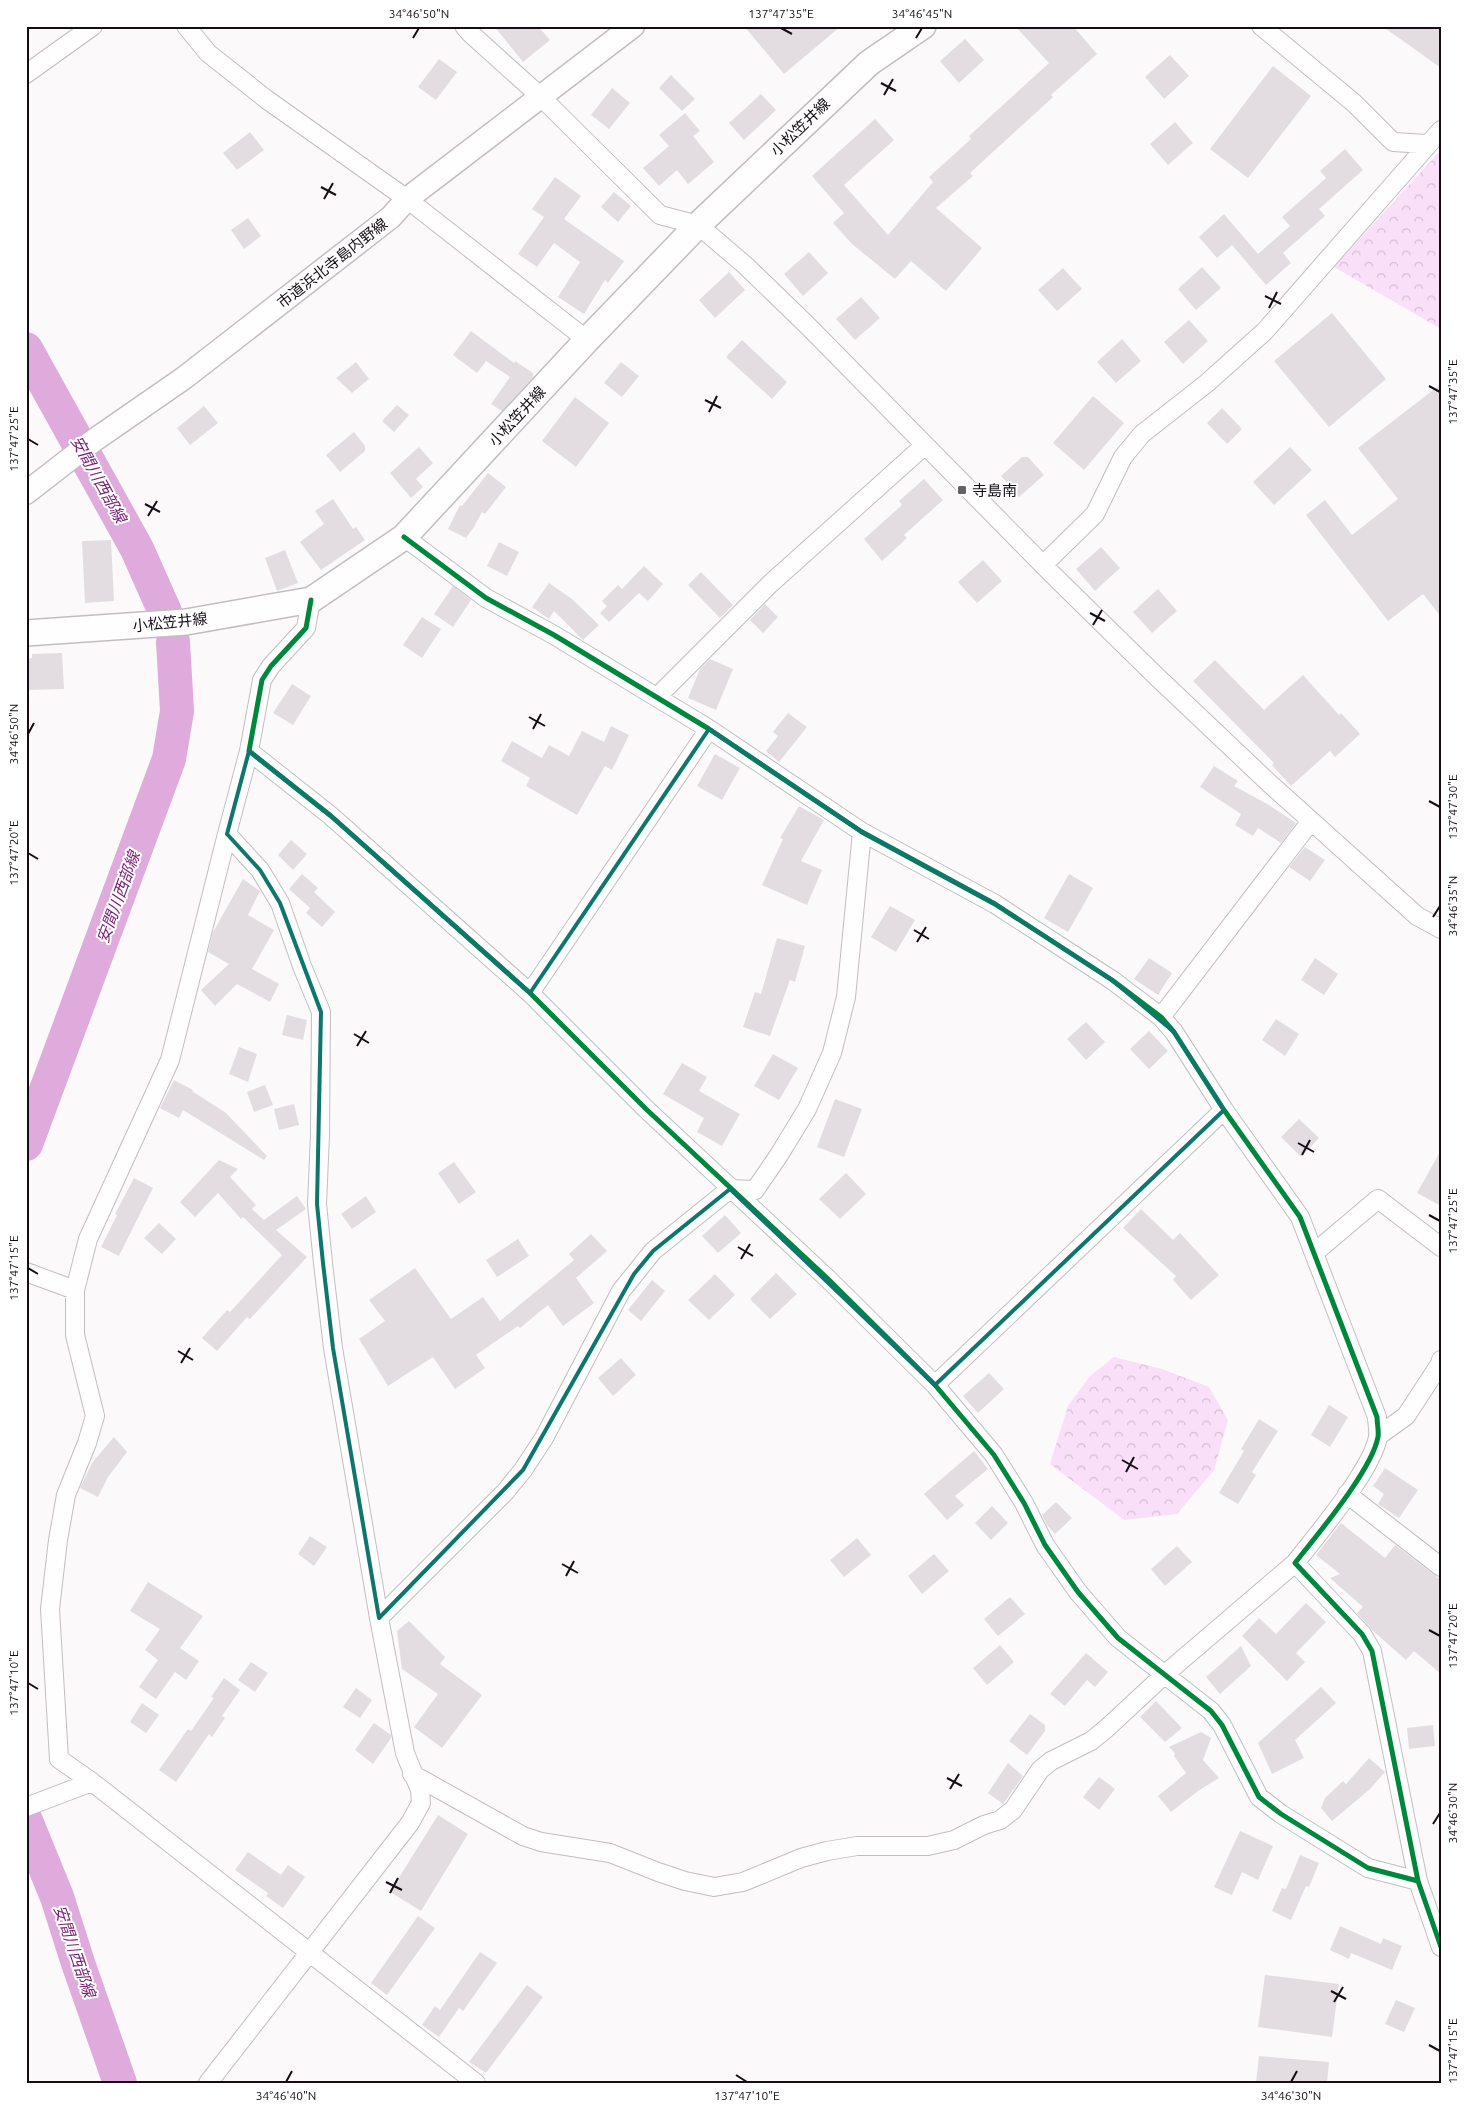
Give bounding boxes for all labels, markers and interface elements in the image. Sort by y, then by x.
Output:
text: 34°46'50"N [389,7,449,20]
text: 137°47'35"E [748,7,814,20]
text: 34°46'45"N [892,7,952,20]
street label: 小松笠井線 [767,95,833,159]
street label: 市道浜北寺島内野線 [274,215,390,311]
text: 137°47'35"E [1446,359,1459,425]
street label: 小松笠井線 [485,383,549,449]
text: 137°47'25"E [7,406,20,472]
water label: 安間川西部線 [68,433,131,527]
place label: 寺島南 [972,482,1017,499]
marker: 寺島南 [956,484,968,496]
street label: 小松笠井線 [132,610,208,634]
text: 34°46'50"N [7,704,20,764]
text: 137°47'30"E [1446,774,1459,840]
text: 137°47'20"E [7,820,20,886]
water label: 安間川西部線 [93,847,144,945]
text: 34°46'35"N [1446,876,1459,936]
text: 137°47'25"E [1446,1188,1459,1254]
text: 137°47'15"E [7,1235,20,1301]
text: 137°47'20"E [1446,1603,1459,1669]
text: 137°47'10"E [7,1650,20,1716]
text: 34°46'30"N [1446,1783,1459,1843]
water label: 安間川西部線 [51,1903,100,2001]
text: 137°47'15"E [1446,2018,1459,2084]
text: 34°46'40"N [256,2089,316,2102]
text: 137°47'10"E [714,2089,780,2102]
text: 34°46'30"N [1261,2089,1321,2102]

